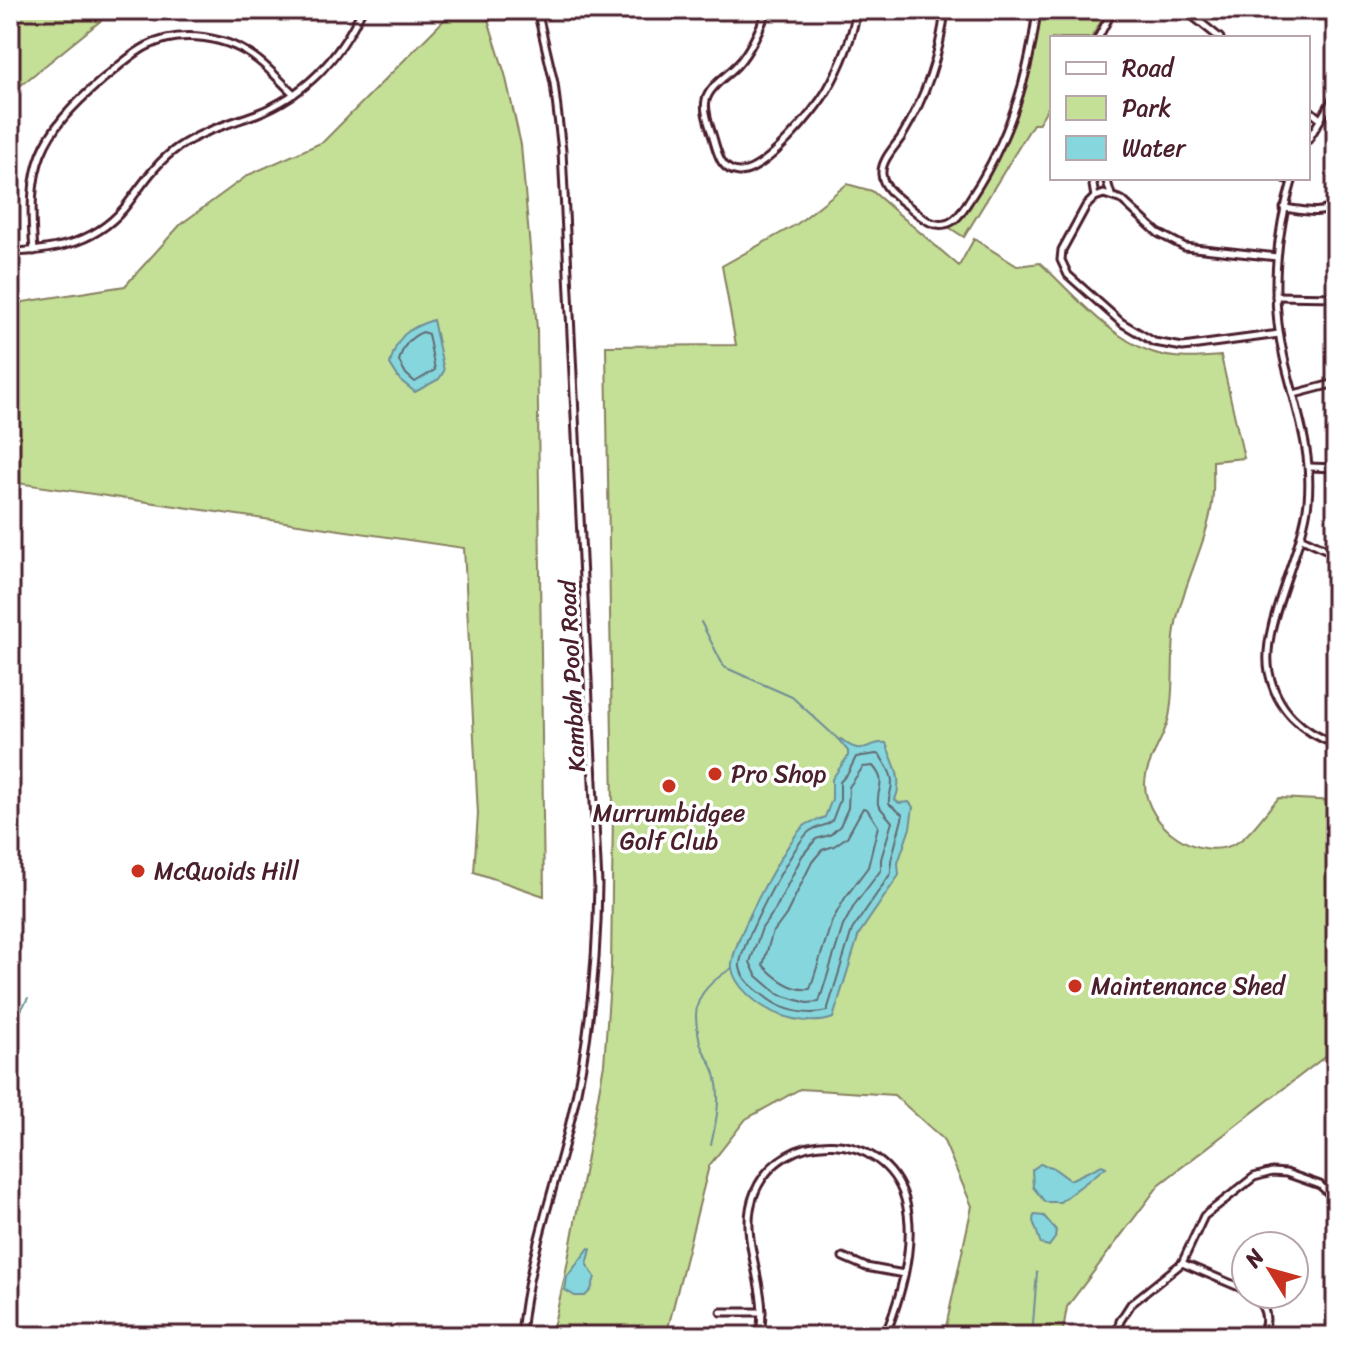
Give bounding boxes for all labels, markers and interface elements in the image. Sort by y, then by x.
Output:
legend [1050,36,1310,180]
text: Road [1122,47,1176,89]
text: Park [1122,87,1171,129]
text: Water [1122,127,1187,169]
street label: Kambah Pool Road [546,578,598,773]
place label: Pro Shop [731,753,827,795]
marker: Pro Shop [706,765,724,783]
marker: Murrumbidgee Golf Club [660,777,678,795]
place label: Murrumbidgee Golf Club [593,792,745,862]
place label: McQuoids Hill [154,850,300,892]
marker: McQuoids Hill [129,862,147,880]
place label: Maintenance Shed [1091,965,1287,1007]
marker: Maintenance Shed [1066,977,1084,995]
north arrow [1230,1230,1310,1310]
text: N [1234,1240,1275,1277]

